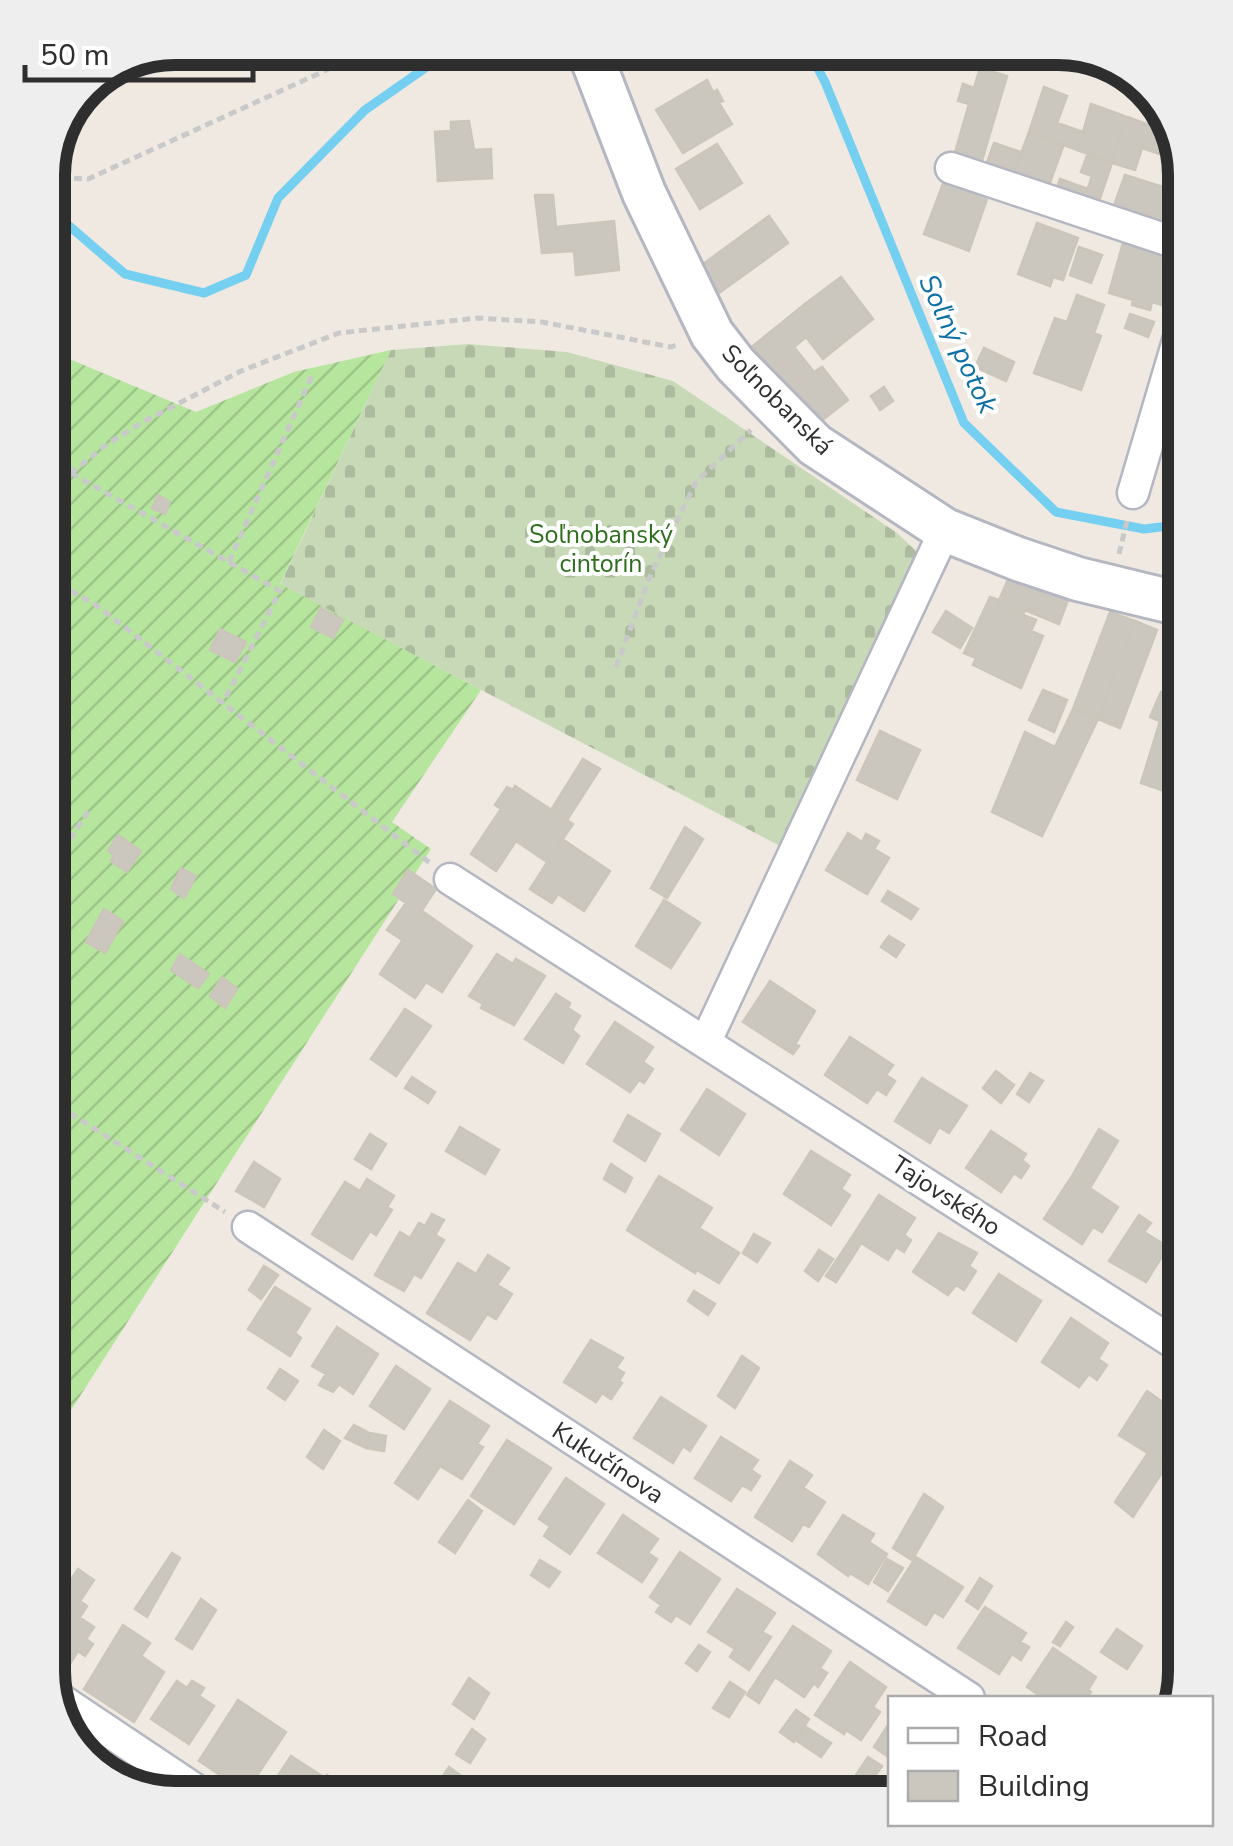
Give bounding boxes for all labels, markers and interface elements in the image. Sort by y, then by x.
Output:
scale bar [25,20,252,82]
text: 50 m [40,35,109,76]
water label: Soľný potok [909,268,1007,421]
street label: Soľnobanská [714,337,840,463]
park label: Soľnobanský cintorín [529,518,673,581]
street label: Tajovského [885,1148,1007,1244]
street label: Kukučínova [545,1414,671,1512]
legend [888,1696,1213,1826]
text: Road [978,1716,1048,1757]
text: Building [978,1766,1090,1807]

